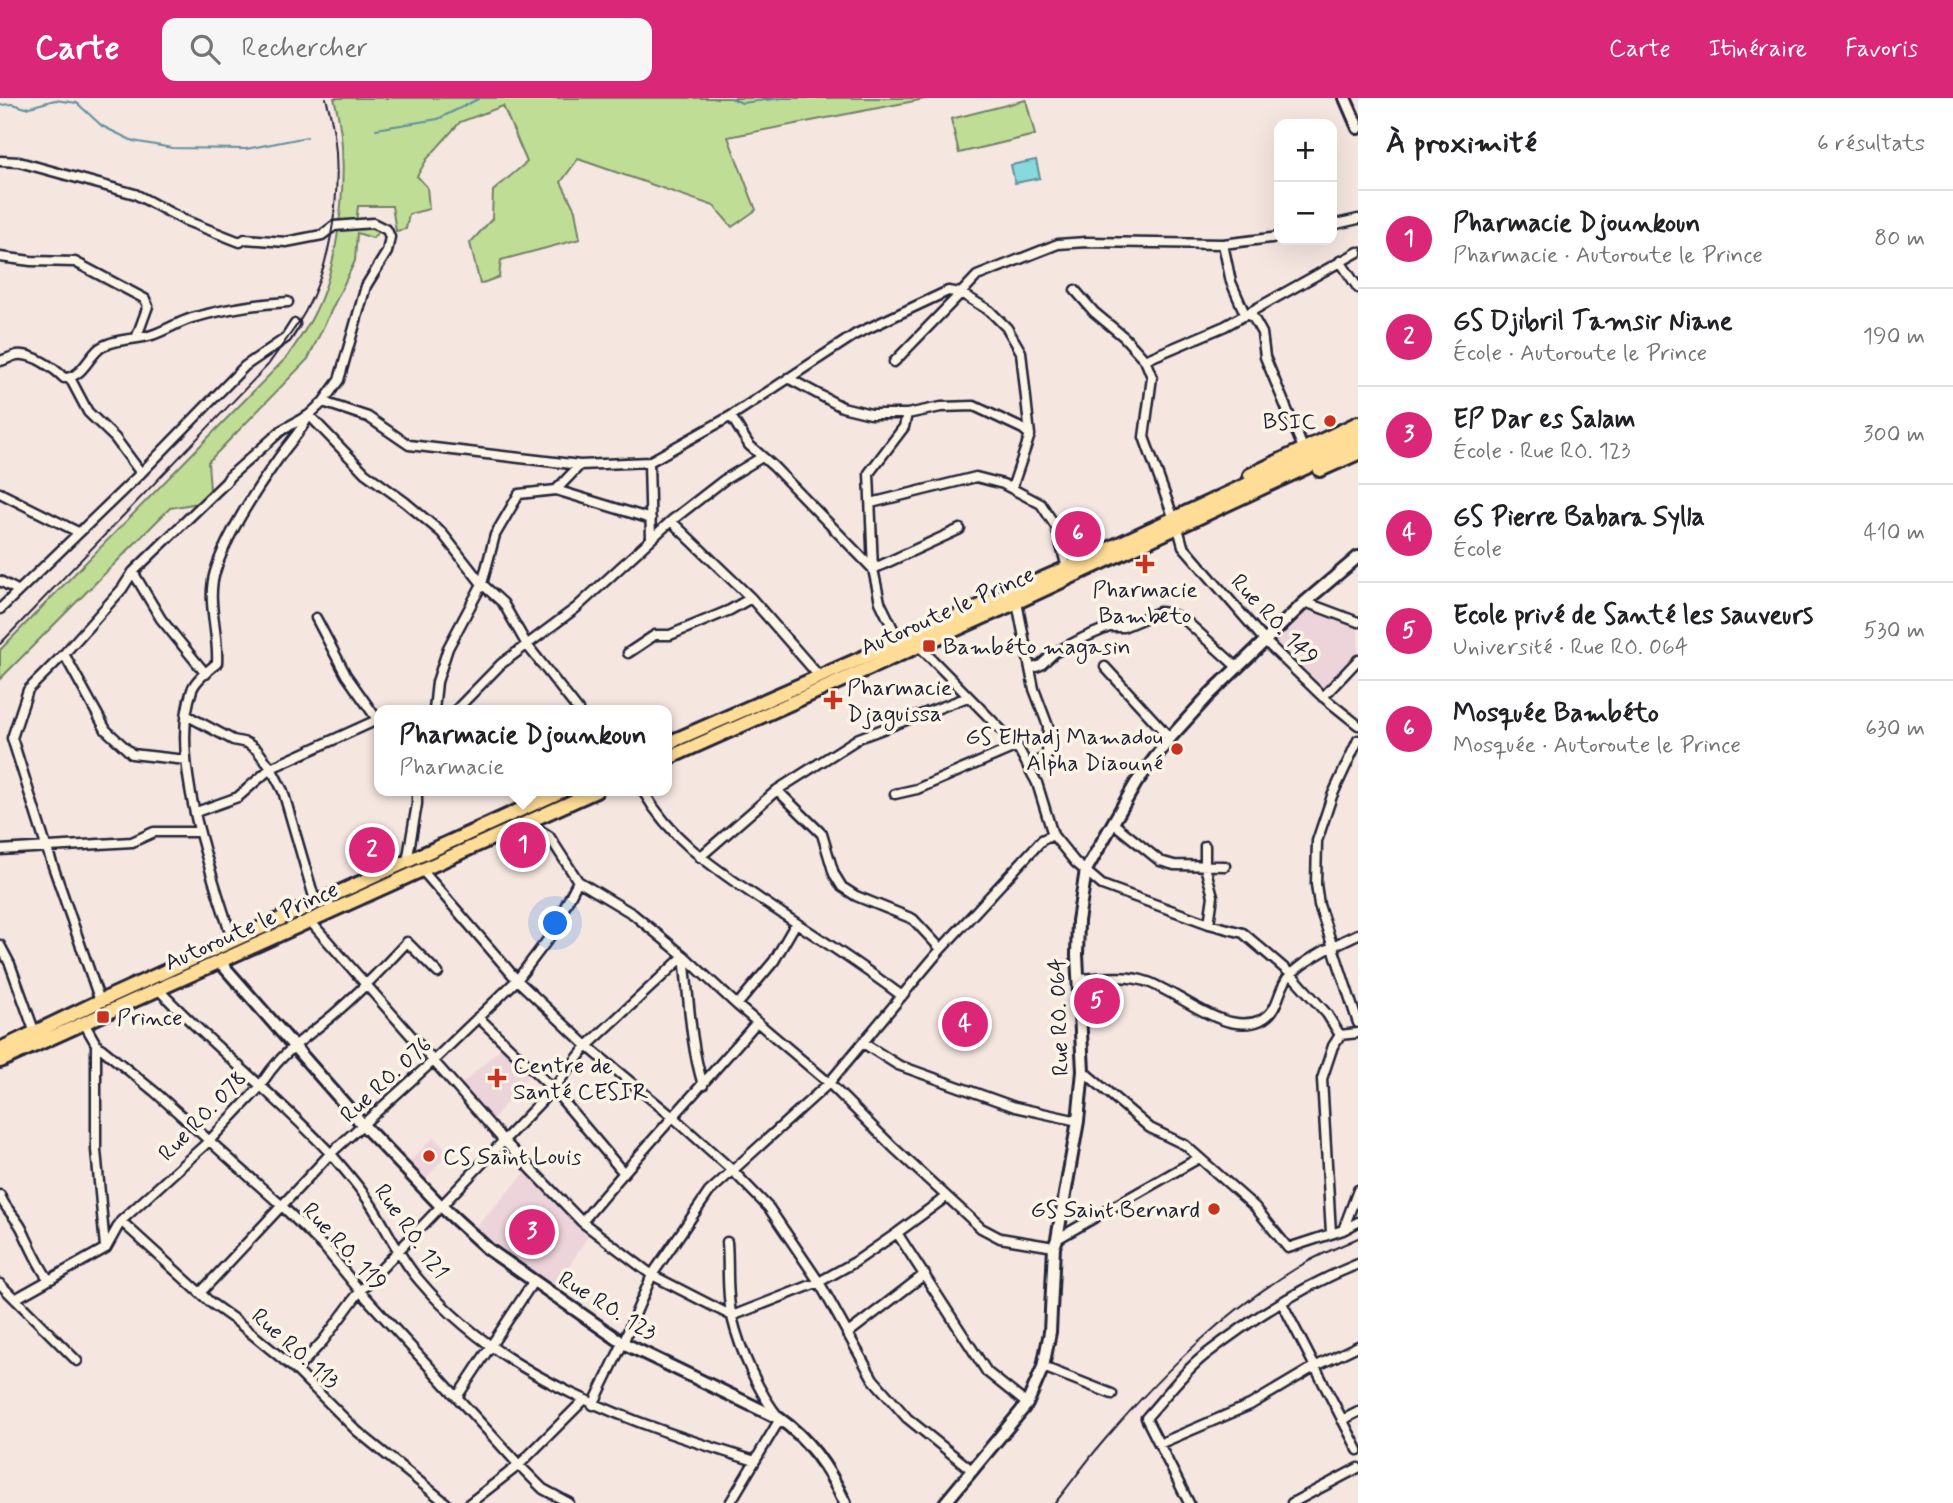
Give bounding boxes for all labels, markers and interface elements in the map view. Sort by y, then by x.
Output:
search box [162,18,652,81]
text: Carte [35,27,120,71]
icon: search [186,30,224,68]
text: Rechercher [242,32,368,66]
text: Carte [1609,34,1671,65]
text: Itinéraire [1709,34,1807,65]
text: Favoris [1845,34,1918,65]
map controls [1274,119,1337,245]
button: + [1274,119,1337,182]
text: À proximité [1386,124,1537,163]
text: 6 résultats [1817,129,1925,159]
button: − [1274,182,1337,245]
text: Pharmacie Djounkoun [1453,207,1700,241]
text: 1 [1404,224,1414,254]
text: 80 m [1874,224,1925,254]
text: Pharmacie · Autoroute le Prince [1453,241,1763,271]
text: GS Djibril Tamsir Niane [1453,305,1733,339]
text: 2 [1403,322,1415,352]
text: 190 m [1863,322,1925,352]
text: École · Autoroute le Prince [1453,339,1707,369]
text: EP Dar es Salam [1453,403,1635,437]
place label: BSIC [1263,408,1316,438]
marker: BSIC [1322,413,1338,429]
text: 3 [1404,420,1414,450]
text: 300 m [1863,420,1925,450]
text: École · Rue RO. 123 [1453,437,1631,467]
text: GS Pierre Babara Sylla [1453,501,1705,535]
pin: 6 [1055,508,1101,560]
text: 4 [1402,518,1416,548]
text: 410 m [1863,518,1925,548]
text: École [1453,535,1502,565]
marker: Pharmacie Bambeto [1137,556,1153,572]
street label: Autoroute le Prince [856,560,1039,664]
street label: Rue RO. 149 [1223,568,1324,673]
place label: Pharmacie Bambeto [1092,576,1198,632]
text: Ecole privé de Santé les sauveurs [1453,599,1813,633]
text: 5 [1402,616,1416,646]
text: 530 m [1863,616,1925,646]
place label: Bambéto magasin [943,633,1131,665]
text: Université · Rue RO. 064 [1453,633,1688,663]
marker: Bambéto magasin [921,638,937,654]
place label: Pharmacie Djaguissa [847,674,952,732]
marker: Pharmacie Djaguissa [825,692,841,708]
text: Mosquée Bambéto [1453,697,1659,731]
popup [374,705,672,796]
text: 6 [1403,714,1415,744]
text: 630 m [1865,714,1925,744]
text: Pharmacie Djounkoun [399,719,647,753]
place label: GS ElHadj Mamadou Alpha Diaouné [965,723,1163,779]
text: Mosquée · Autoroute le Prince [1453,731,1741,761]
marker: GS ElHadj Mamadou Alpha Diaouné [1169,741,1185,757]
text: Pharmacie [399,753,504,783]
pin: 1 [500,819,546,871]
pin: 2 [349,824,395,876]
street label: Autoroute le Prince [160,875,343,979]
your location [538,906,572,940]
street label: Rue RO. 064 [1043,957,1077,1076]
pin: 5 [1074,975,1120,1027]
pin: 4 [942,998,988,1050]
place label: Prince [117,1004,183,1034]
marker: Prince [95,1009,111,1025]
street label: Rue RO. 076 [334,1031,438,1130]
place label: Centre de Santé CESIR [513,1052,648,1108]
street label: Rue RO. 078 [152,1064,254,1168]
marker: Centre de Santé CESIR [487,1068,507,1088]
place label: CS Saint Louis [443,1143,581,1173]
marker: CS Saint Louis [421,1148,437,1164]
street label: Rue RO. 121 [366,1178,454,1286]
street label: Rue RO. 119 [295,1196,392,1298]
place label: GS Saint Bernard [1031,1196,1200,1226]
marker: GS Saint Bernard [1206,1201,1222,1217]
pin: 3 [509,1206,555,1258]
street label: Rue RO. 123 [552,1265,662,1349]
street label: Rue RO. 113 [244,1302,345,1397]

